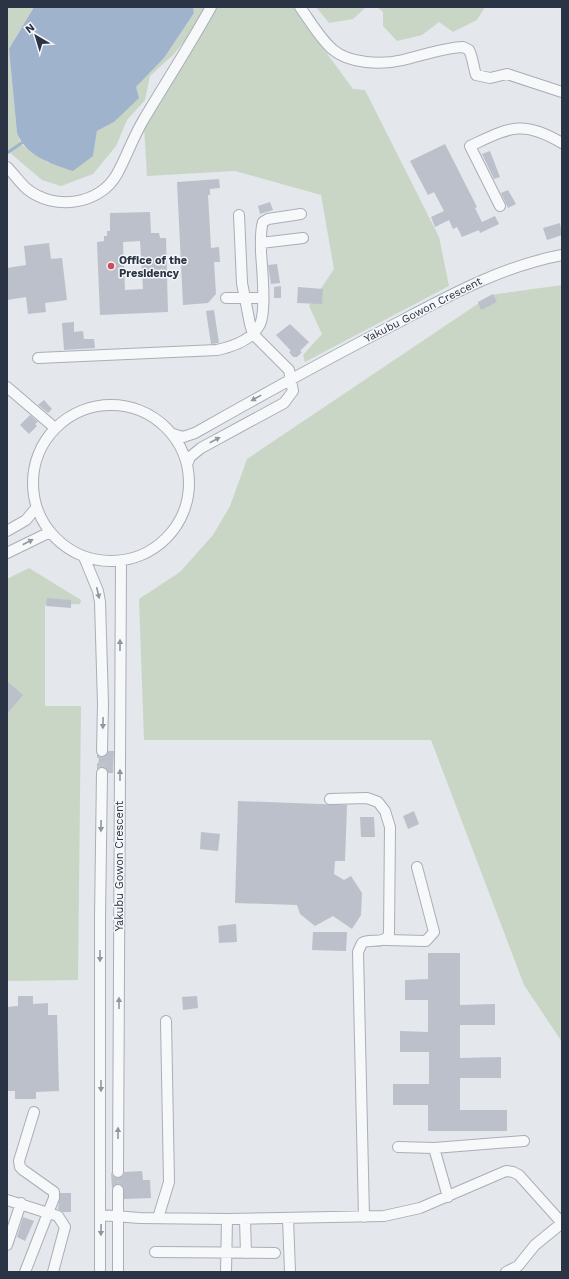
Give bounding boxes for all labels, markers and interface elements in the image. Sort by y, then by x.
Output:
north arrow [16,16,56,56]
text: N [23,21,37,36]
place label: Office of the Presidency [119,254,187,280]
marker: Office of the Presidency [106,261,116,271]
street label: Yakubu Gowon Crescent [362,274,484,345]
one-way arrow [250,395,262,402]
one-way arrow [209,437,221,443]
one-way arrow [22,538,34,545]
one-way arrow [95,587,101,599]
one-way arrow [117,638,123,651]
one-way arrow [100,717,106,730]
one-way arrow [117,768,123,781]
street label: Yakubu Gowon Crescent [113,800,126,931]
one-way arrow [98,820,104,833]
one-way arrow [97,950,103,963]
one-way arrow [116,996,122,1009]
one-way arrow [98,1080,104,1093]
one-way arrow [115,1126,121,1139]
one-way arrow [98,1224,104,1237]

